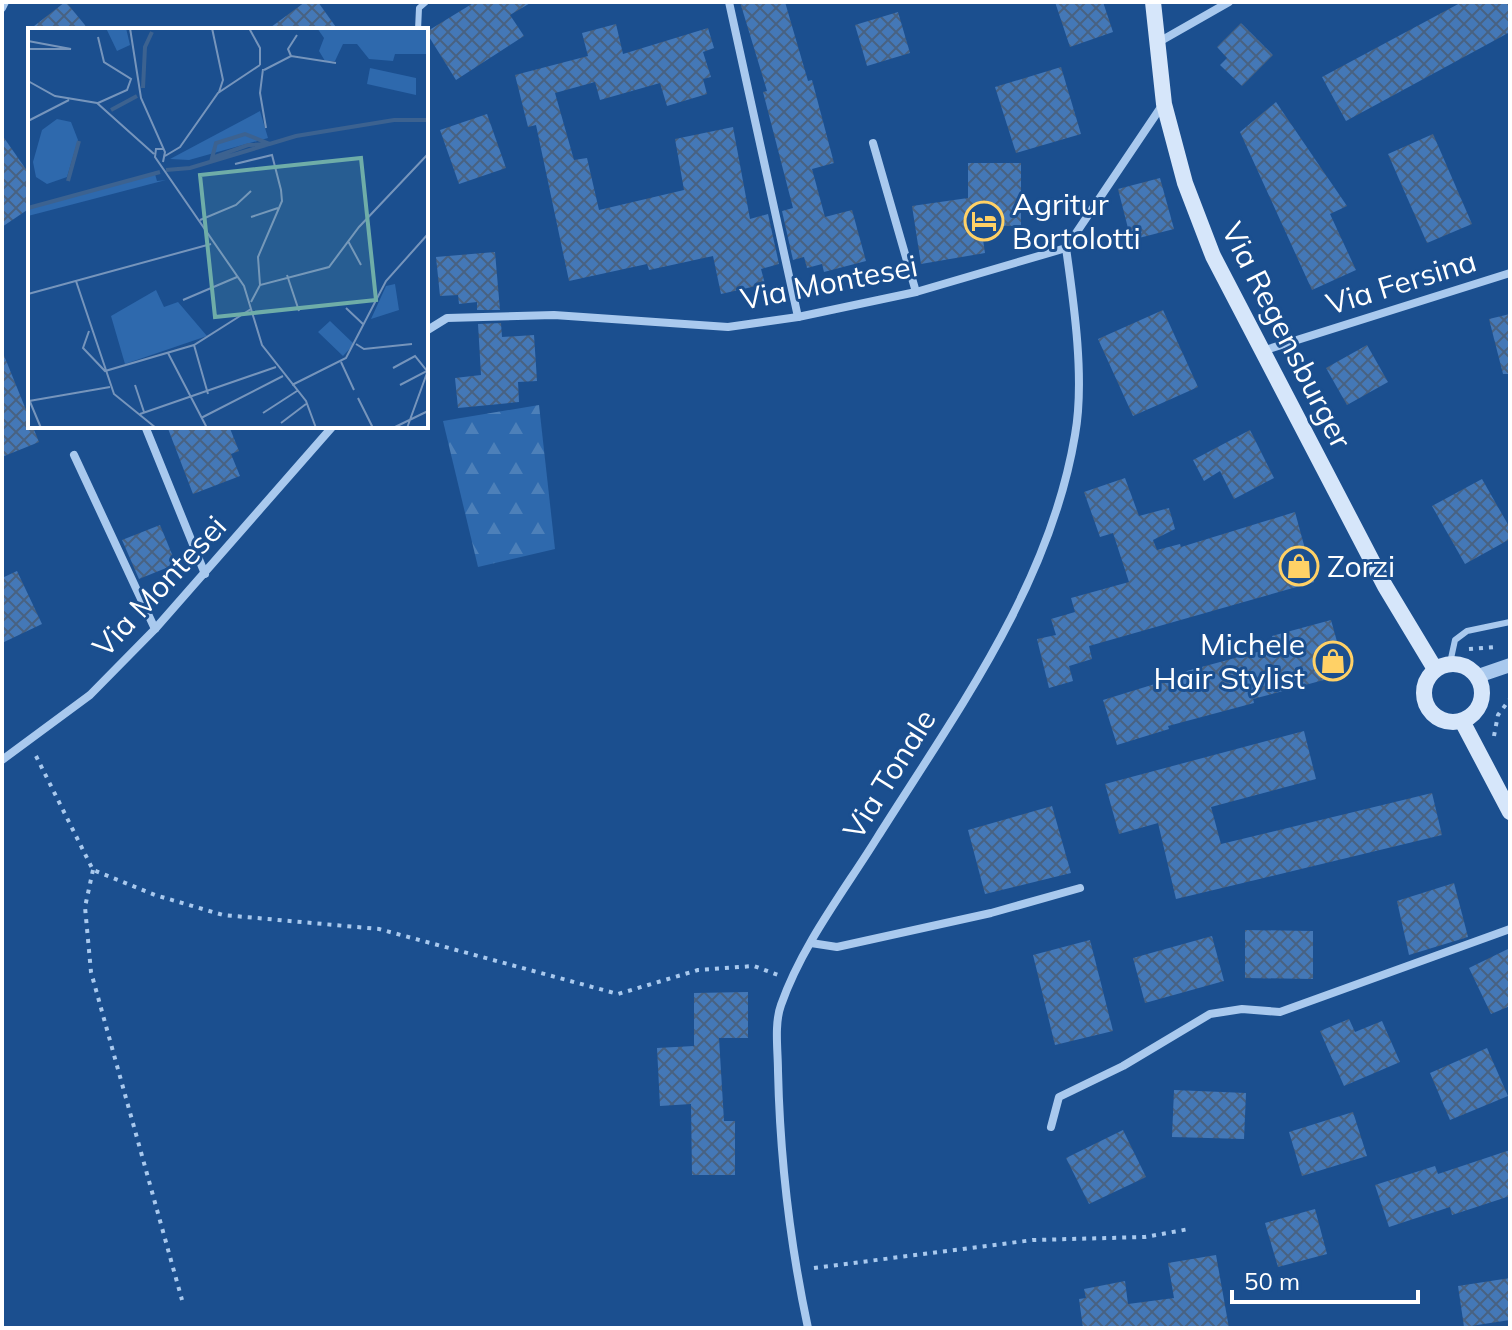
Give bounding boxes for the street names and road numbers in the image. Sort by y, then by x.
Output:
street label: Via Regensburger [1214,216,1360,455]
street label: Via Fersina [1321,241,1481,323]
street label: Via Montesei [737,246,921,318]
street label: Via Montesei [84,507,234,665]
street label: Via Tonale [834,702,944,846]

